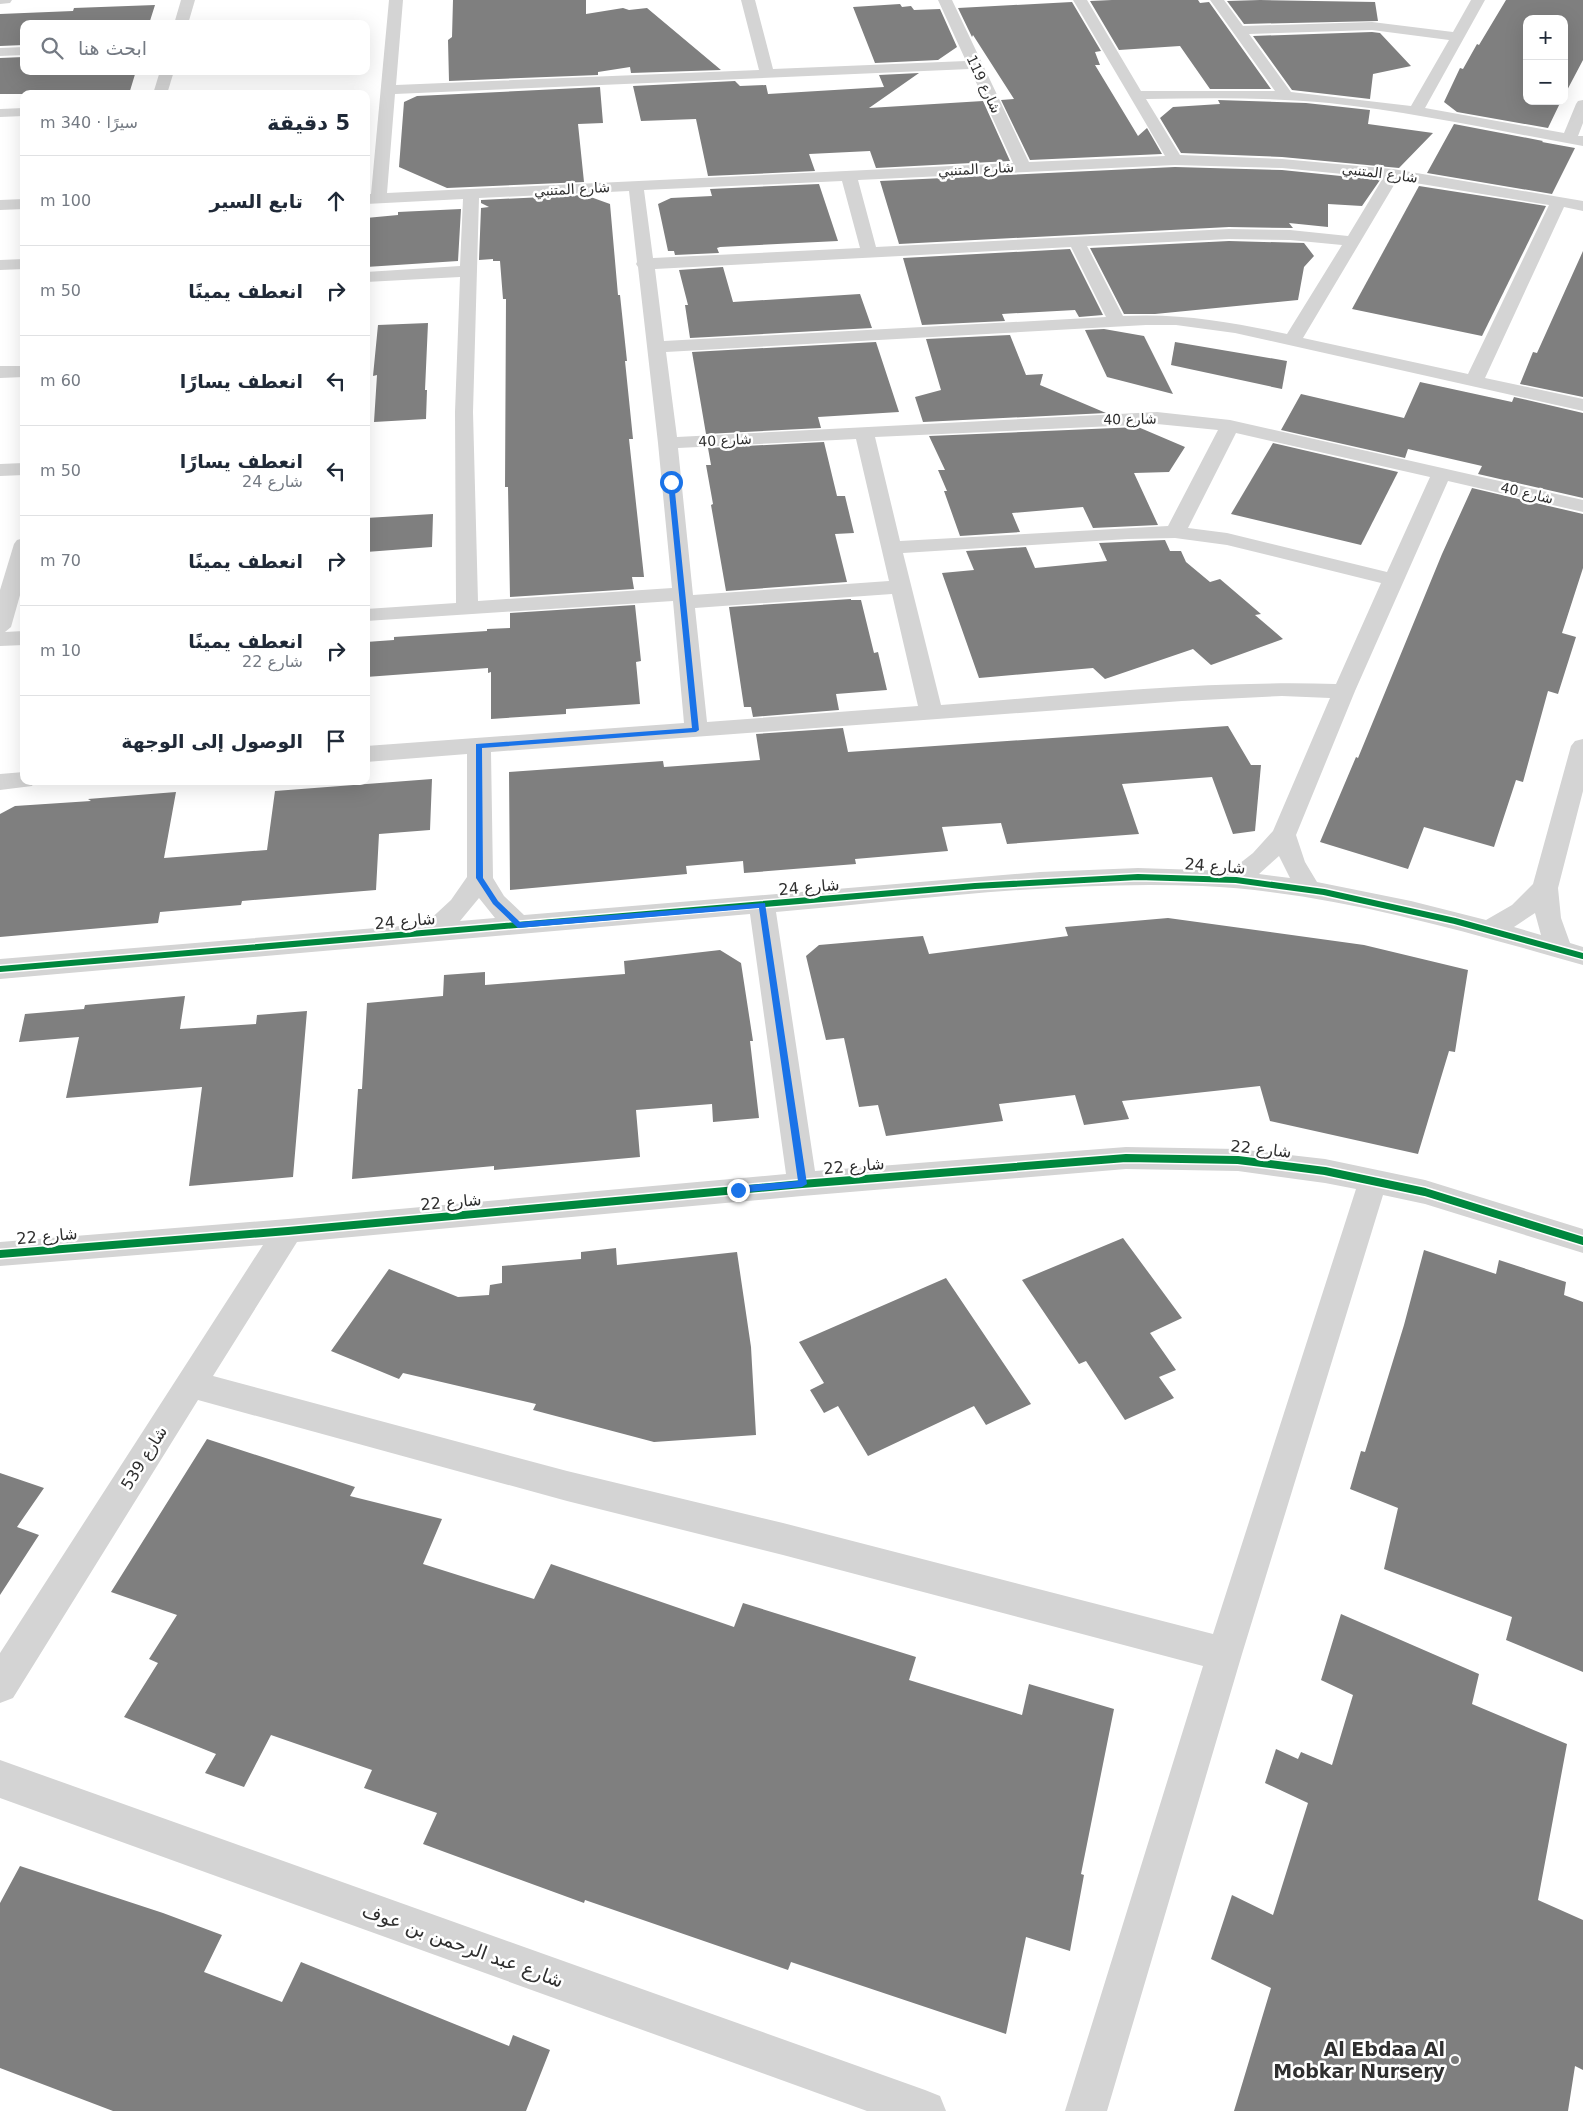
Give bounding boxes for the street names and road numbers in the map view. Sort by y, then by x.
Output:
street label: شارع 119 [963,52,1004,116]
street label: شارع المتنبي [938,159,1014,180]
street label: شارع المتنبي [1341,160,1419,187]
street label: شارع المتنبي [534,179,610,200]
street label: شارع 40 [1103,411,1157,428]
street label: شارع 40 [698,431,752,450]
street label: شارع 40 [1499,479,1555,508]
street label: شارع 24 [1184,854,1246,879]
street label: شارع 24 [778,875,840,900]
street label: شارع 24 [374,909,436,934]
street label: شارع 22 [1230,1136,1292,1163]
street label: شارع 22 [823,1154,885,1179]
street label: شارع 22 [420,1190,482,1215]
street label: شارع 22 [16,1224,78,1249]
street label: شارع 539 [117,1423,172,1494]
street label: شارع عبد الرحمن بن عوف [359,1898,567,1993]

